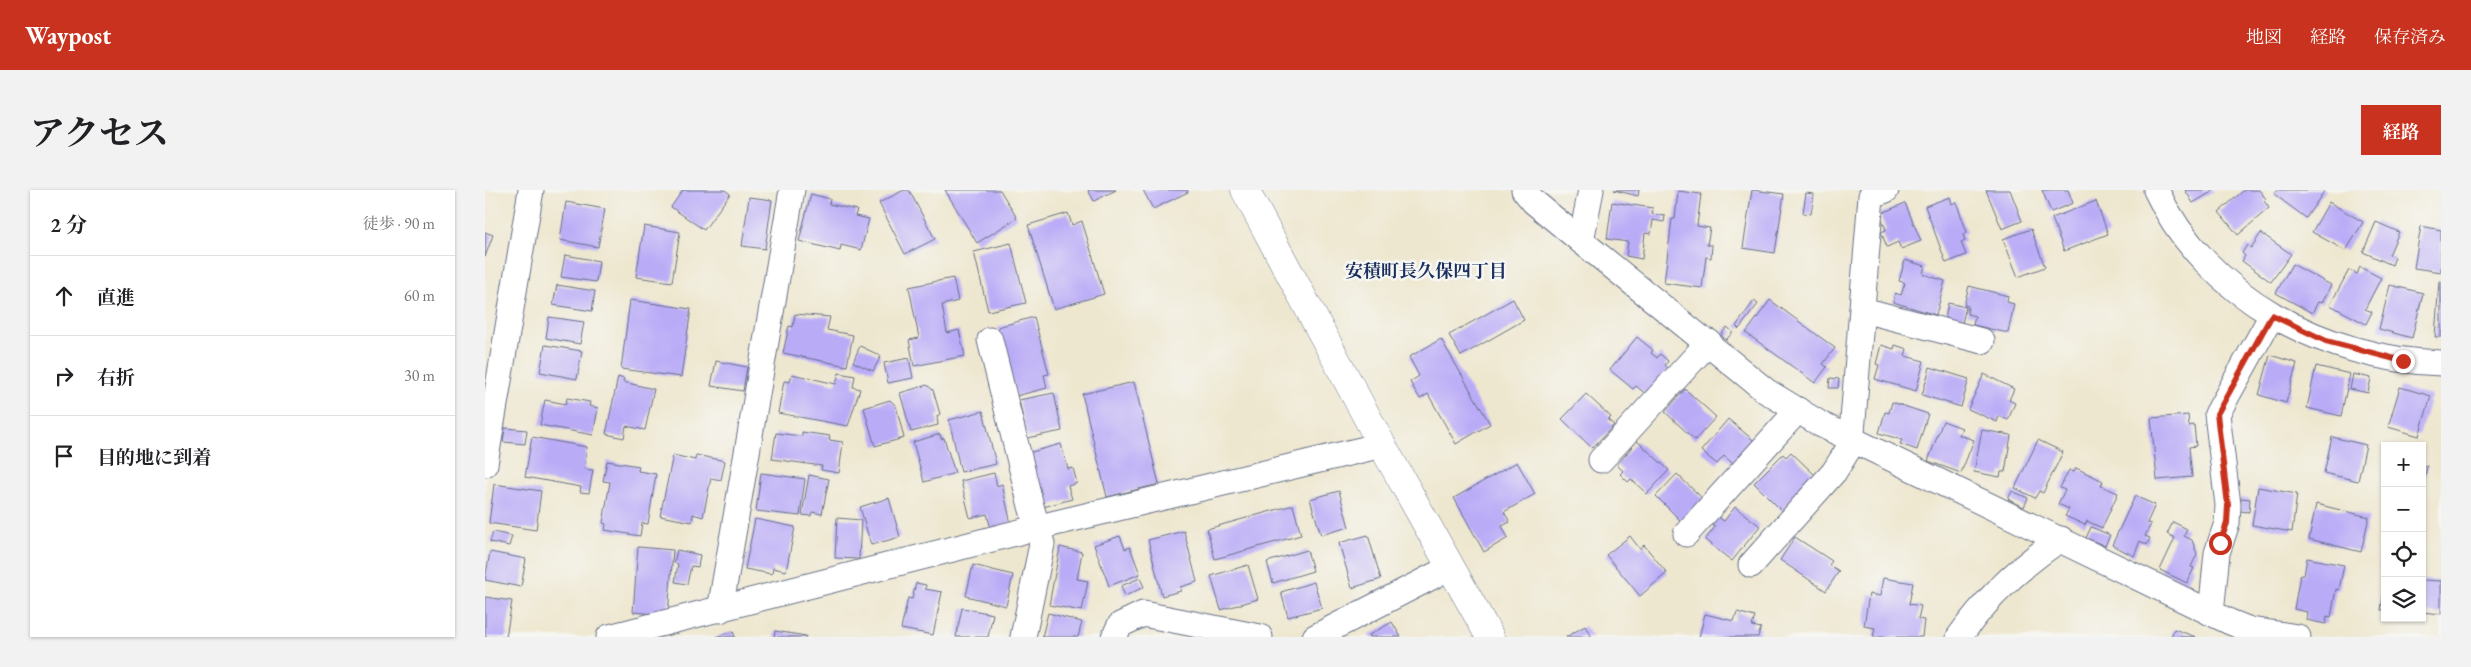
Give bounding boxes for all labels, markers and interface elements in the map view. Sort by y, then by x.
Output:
text: Waypost [25,20,111,51]
text: 地図 [2246,25,2282,48]
text: 経路 [2310,25,2346,48]
text: 保存済み [2374,25,2446,48]
button: 経路 [2361,105,2441,155]
text: アクセス [30,110,169,155]
text: 2 分 [50,211,87,238]
text: 徒歩 · 90 m [362,213,435,234]
district label: 安積町長久保四丁目 [1345,259,1507,282]
icon: ahead [50,282,78,310]
text: 直進 [97,285,135,310]
text: 60 m [404,285,435,306]
route end [2392,350,2415,373]
icon: right [50,362,78,390]
text: 右折 [97,365,135,390]
text: 30 m [404,365,435,386]
icon: arrive [50,442,78,470]
map controls [2381,442,2426,622]
button: + [2381,442,2426,487]
text: 目的地に到着 [97,445,211,470]
button: − [2381,487,2426,532]
route start [2209,532,2232,555]
button: locate [2381,532,2426,577]
button: layers [2381,577,2426,622]

